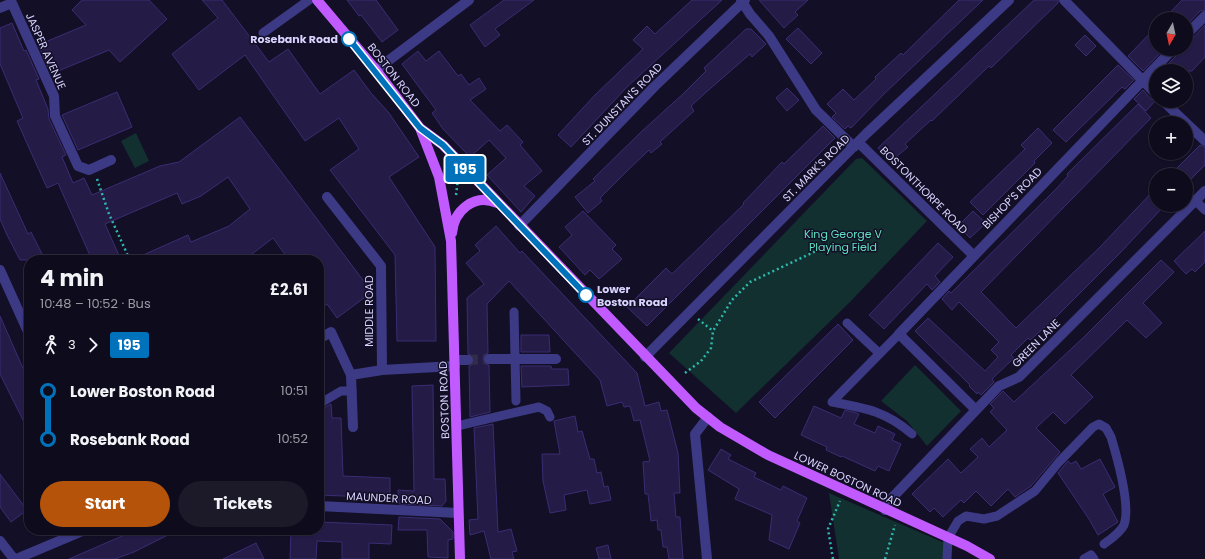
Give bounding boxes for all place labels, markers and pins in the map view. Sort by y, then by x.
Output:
place label: Rosebank Road [250,31,338,47]
marker: Rosebank Road [341,31,357,47]
place label: Lower Boston Road [597,281,668,310]
marker: Lower Boston Road [578,287,594,303]

